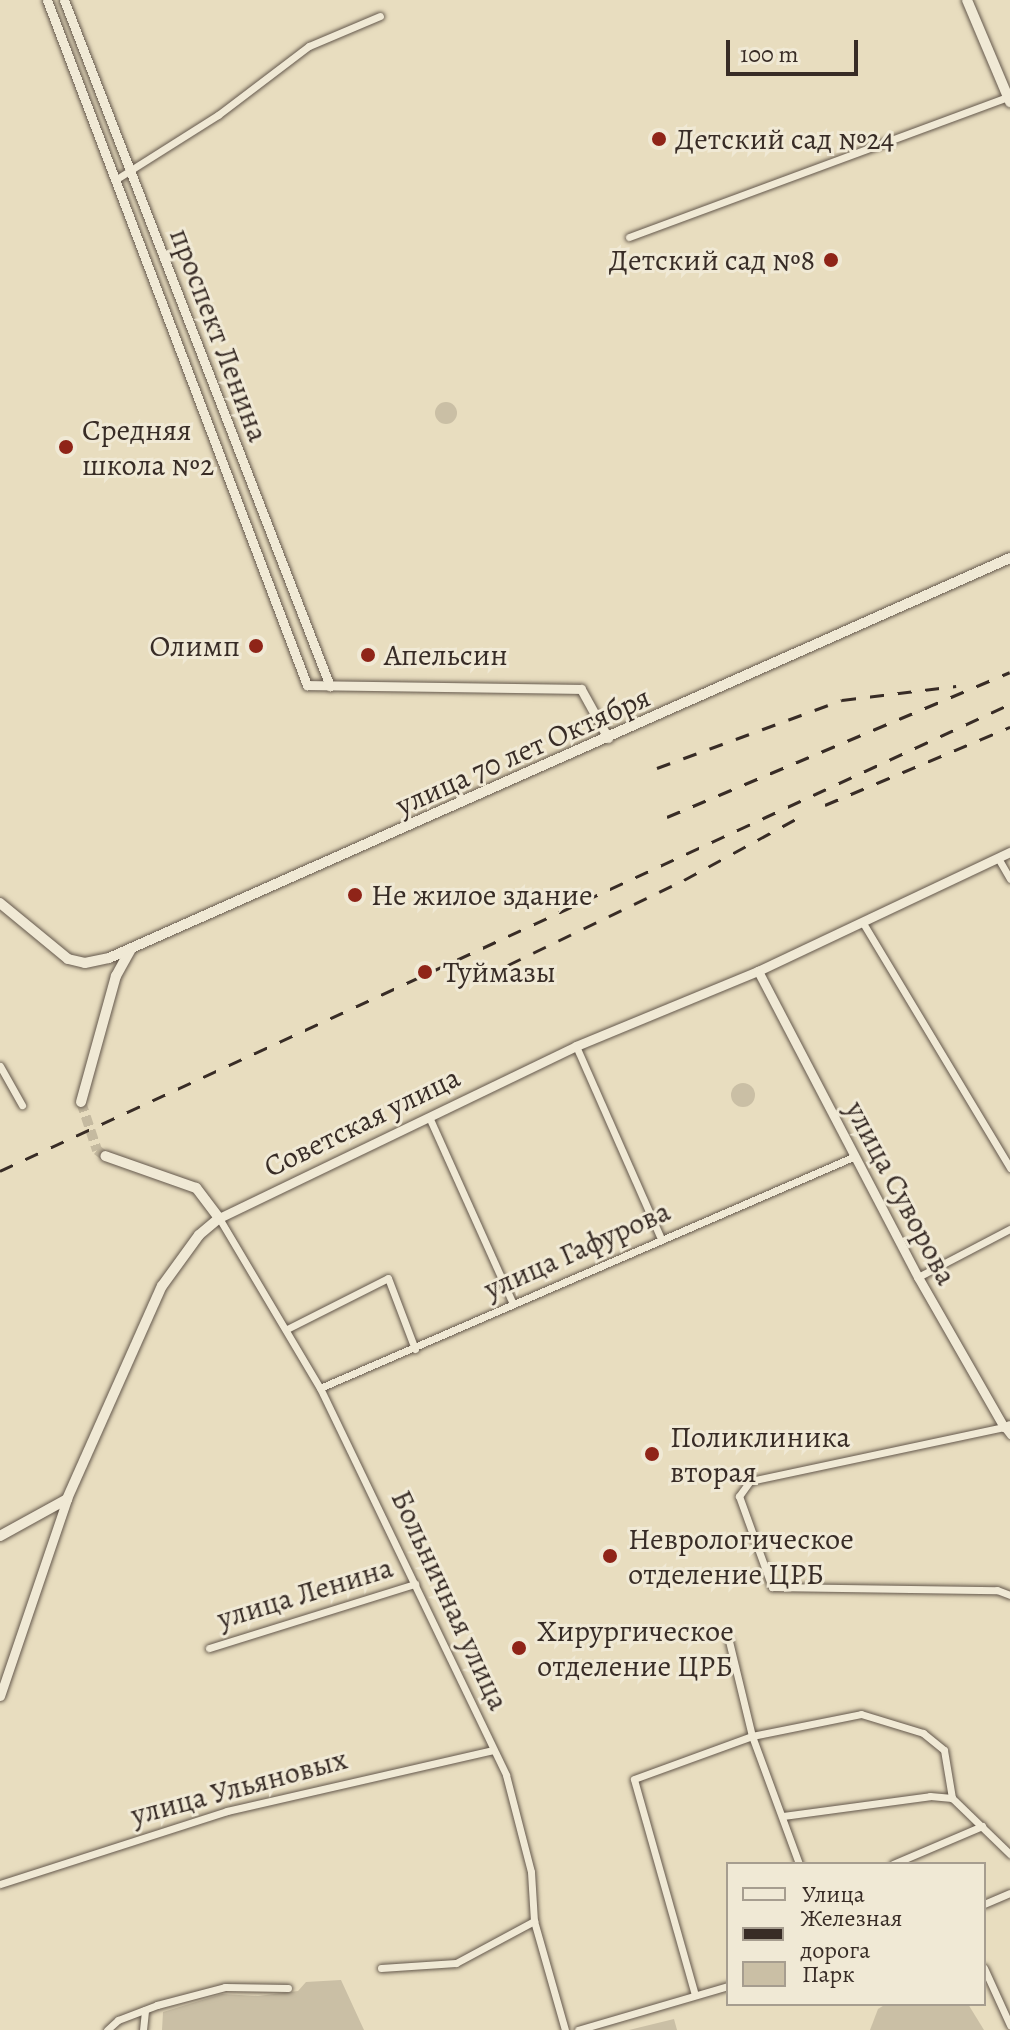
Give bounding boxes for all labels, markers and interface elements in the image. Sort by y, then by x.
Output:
scale bar [730,24,862,74]
text: 100 m [740,38,799,70]
place label: Детский сад №24 [675,121,894,157]
marker: Детский сад №24 [650,130,668,148]
street label: проспект Ленина [162,223,276,447]
place label: Детский сад №8 [609,242,815,278]
marker: Детский сад №8 [822,251,840,269]
place label: Средняя школа №2 [82,412,214,482]
marker: Средняя школа №2 [57,438,75,456]
place label: Олимп [150,628,240,664]
marker: Олимп [247,637,265,655]
place label: Апельсин [384,637,508,673]
marker: Апельсин [359,646,377,664]
street label: улица 70 лет Октября [390,679,656,823]
place label: Не жилое здание [371,877,593,913]
marker: Не жилое здание [346,886,364,904]
place label: Туймазы [443,954,556,990]
marker: Туймазы [414,961,436,983]
street label: Советская улица [258,1059,466,1185]
street label: улица Суворова [837,1095,965,1291]
street label: улица Гафурова [478,1193,676,1307]
place label: Поликлиника вторая [670,1419,850,1490]
marker: Поликлиника вторая [641,1443,663,1465]
street label: Больничная улица [383,1484,517,1716]
place label: Неврологическое отделение ЦРБ [628,1521,854,1592]
marker: Неврологическое отделение ЦРБ [599,1545,621,1567]
street label: улица Ленина [213,1549,397,1637]
place label: Хирургическое отделение ЦРБ [537,1613,734,1684]
marker: Хирургическое отделение ЦРБ [508,1637,530,1659]
street label: улица Ульяновых [127,1741,351,1833]
legend [726,1862,986,2006]
text: Улица [802,1878,865,1910]
text: Железная дорога [800,1902,902,1966]
text: Парк [802,1958,855,1990]

